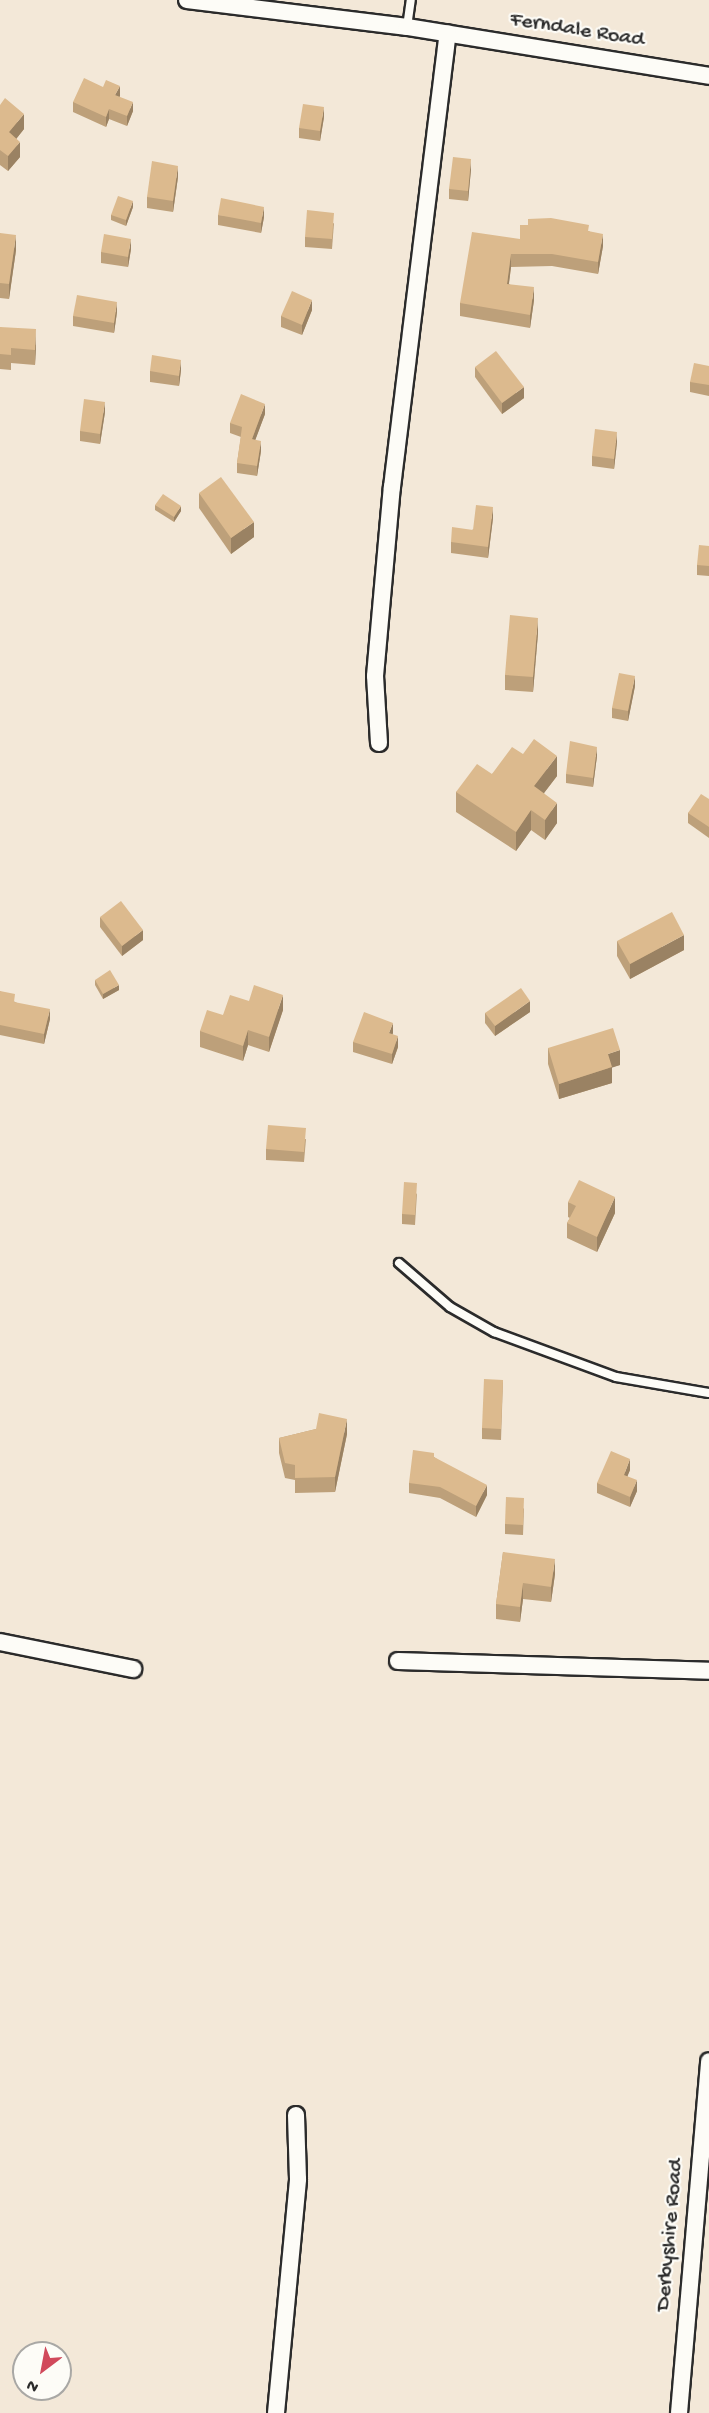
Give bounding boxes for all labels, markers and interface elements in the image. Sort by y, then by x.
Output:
street label: Ferndale Road [508,7,646,55]
street label: Derbyshire Road [651,2158,691,2312]
north arrow [12,2341,72,2401]
text: N [24,2374,43,2396]

